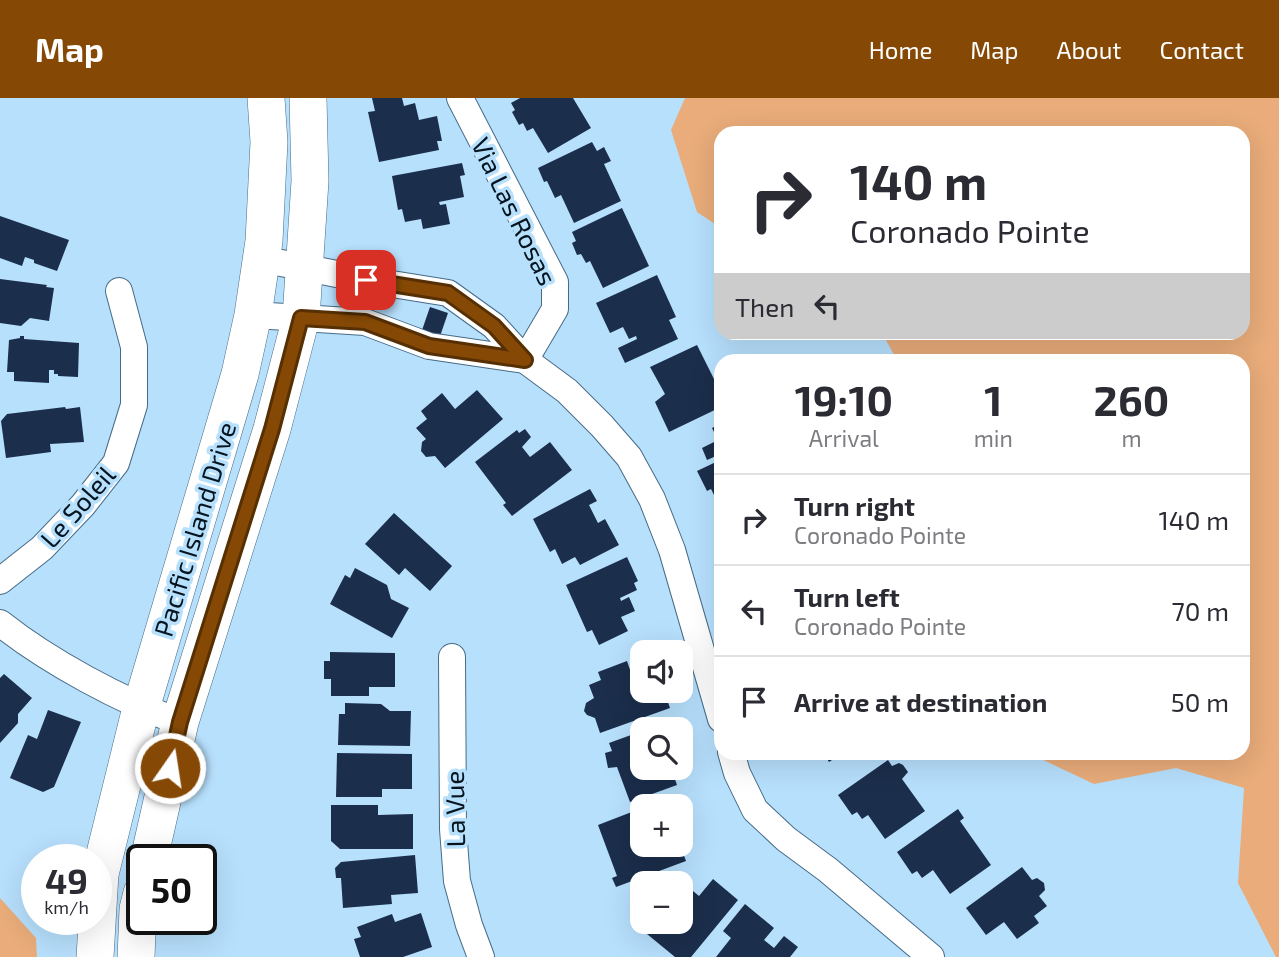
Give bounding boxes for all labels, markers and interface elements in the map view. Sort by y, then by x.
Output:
text: Map [35,29,104,69]
text: Home [869,35,932,64]
text: Map [970,35,1018,64]
text: About [1056,35,1122,64]
text: Contact [1160,35,1244,64]
street label: Via Las Rosas [466,132,564,290]
text: 140 m [850,151,987,210]
icon: right [735,154,826,245]
text: Coronado Pointe [850,211,1090,249]
pin [336,250,396,310]
icon: arrive [347,261,385,299]
icon: left [808,287,846,325]
text: Then [735,291,794,322]
text: 19:10 [795,374,893,424]
text: 1 [984,374,1002,424]
text: 260 [1094,374,1169,424]
street label: Pacific Island Drive [147,418,241,640]
text: Arrival [809,424,879,452]
text: min [974,424,1013,452]
text: m [1121,424,1142,452]
street label: Le Soleil [33,459,121,553]
text: Turn right [794,490,915,521]
icon: right [735,501,773,539]
text: 140 m [1158,504,1229,535]
text: Coronado Pointe [794,521,966,549]
text: Turn left [794,581,900,612]
icon: left [735,592,773,630]
text: 70 m [1171,595,1229,626]
text: Coronado Pointe [794,612,966,640]
map controls [630,640,693,934]
button: sound [630,640,693,703]
icon: arrive [735,683,773,721]
text: Arrive at destination [794,686,1047,717]
text: 50 m [1171,686,1229,717]
button: search [630,717,693,780]
position arrow [133,731,207,805]
street label: La Vue [438,770,470,848]
button: + [630,794,693,857]
speed limit sign: 50 [126,844,217,935]
text: 49 [45,859,88,901]
button: − [630,871,693,934]
text: km/h [44,896,89,918]

